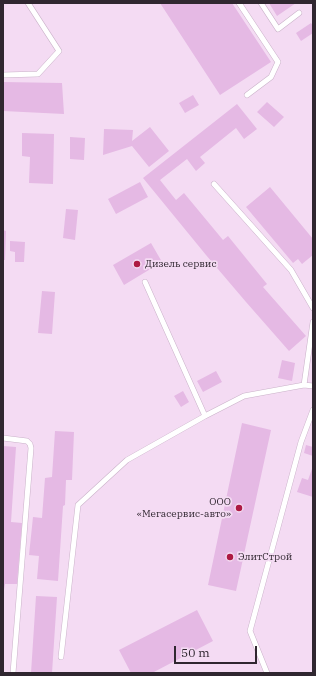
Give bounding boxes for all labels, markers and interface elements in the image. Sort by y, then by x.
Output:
place label: Дизель сервис [145,258,217,270]
marker: Дизель сервис [132,259,142,269]
place label: ООО «Мегасервис-авто» [137,496,231,520]
marker: ООО «Мегасервис-авто» [234,503,244,513]
place label: ЭлитСтрой [238,551,292,563]
marker: ЭлитСтрой [225,552,235,562]
scale bar [176,638,259,664]
text: 50 m [181,645,210,660]

